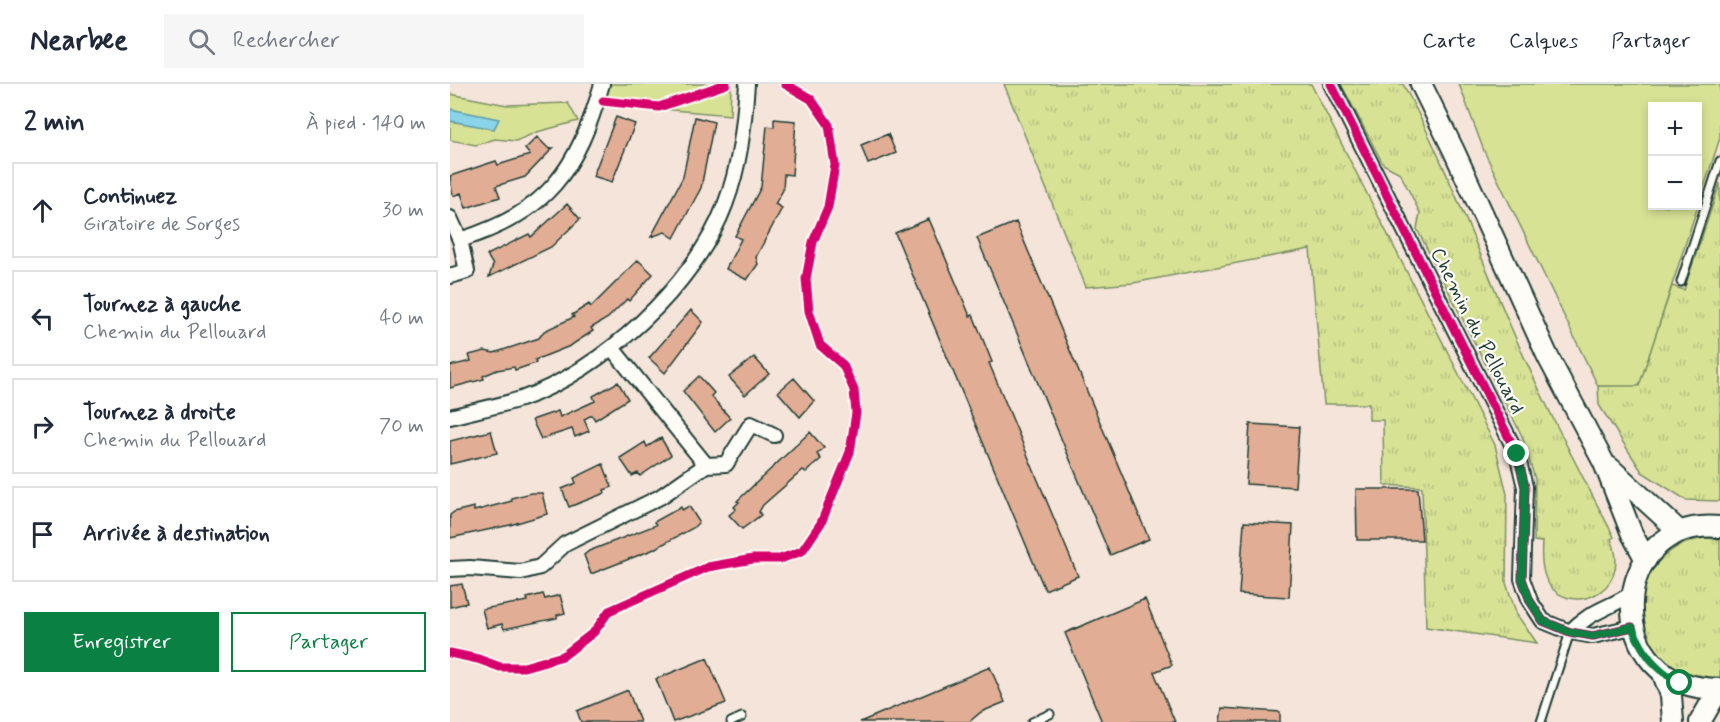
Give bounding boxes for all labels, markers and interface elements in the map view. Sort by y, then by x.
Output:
search box [164,14,584,68]
text: Nearbee [30,23,128,60]
icon: search [185,25,218,58]
text: Rechercher [233,27,340,55]
text: Carte [1422,27,1476,55]
text: Calques [1509,27,1578,55]
text: Partager [1611,27,1690,55]
map controls [1648,102,1702,210]
button: + [1648,102,1702,156]
text: 2 min [24,106,85,140]
text: À pied · 140 m [306,110,426,137]
button: − [1648,156,1702,210]
text: Continuez [83,183,177,211]
icon: ahead [26,194,59,227]
text: 30 m [382,197,424,224]
text: Giratoire de Sorges [83,211,240,238]
street label: Chemin du Pellouard [1423,243,1531,419]
text: Tournez à gauche [83,291,241,319]
icon: left [26,302,59,335]
text: 40 m [380,305,424,332]
text: Chemin du Pellouard [83,319,266,346]
text: Tournez à droite [83,399,236,427]
icon: right [26,410,59,443]
text: 70 m [379,413,424,440]
text: Chemin du Pellouard [83,427,266,454]
route end [1503,440,1529,466]
icon: arrive [26,518,59,551]
text: Arrivée à destination [83,520,270,548]
button: Enregistrer [24,612,219,672]
button: Partager [231,612,426,672]
route start [1666,669,1692,695]

